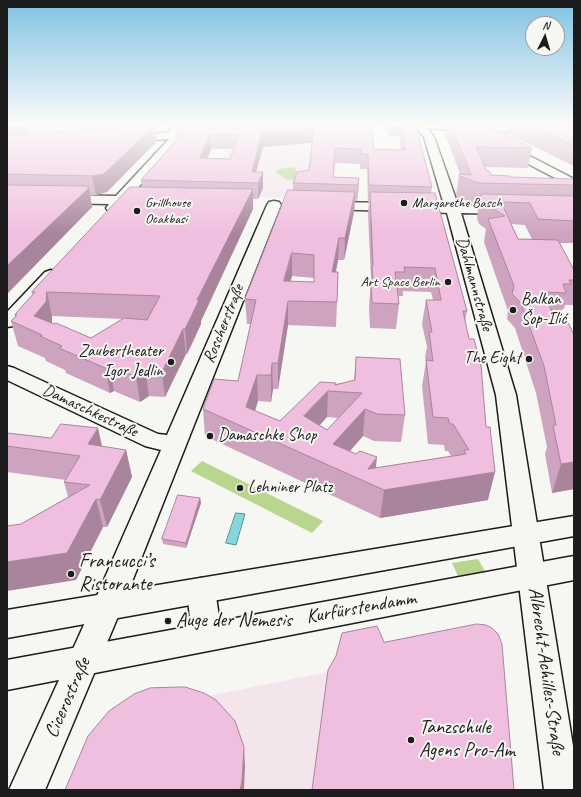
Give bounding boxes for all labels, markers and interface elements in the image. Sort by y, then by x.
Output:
north arrow [525,16,565,56]
text: N [542,18,550,32]
place label: Grillhouse Ocakbasi [145,195,190,228]
place label: Margarethe Basch [412,195,502,211]
marker: Margarethe Basch [399,198,409,208]
marker: Grillhouse Ocakbasi [132,206,142,216]
street label: Dahlmannstraße [451,235,497,333]
place label: Art Space Berlin [361,274,440,290]
marker: Art Space Berlin [443,277,453,287]
street label: Roscherstraße [199,282,249,366]
place label: Balkan Šop-Ilić [521,290,566,330]
marker: Balkan Šop-Ilić [508,305,518,315]
place label: Zaubertheater Igor Jedlin [79,342,163,382]
place label: The Eight [464,349,521,369]
marker: The Eight [524,354,534,364]
marker: Zaubertheater Igor Jedlin [166,357,176,367]
street label: Damaschkestraße [39,380,141,442]
place label: Damaschke Shop [218,426,316,446]
marker: Damaschke Shop [205,431,215,441]
place label: Lehniner Platz [248,478,332,498]
marker: Lehniner Platz [235,483,245,493]
place label: Francucci’s Ristorante [79,550,155,597]
marker: Francucci’s Ristorante [66,569,76,579]
street label: Albrecht-Achilles-Straße [522,586,570,756]
street label: Kurfürstendamm [304,587,418,629]
place label: Auge der Nemesis [176,609,292,633]
marker: Auge der Nemesis [163,616,173,626]
street label: Cicerostraße [40,654,96,742]
place label: Tanzschule Agens Pro-Am [419,716,515,763]
marker: Tanzschule Agens Pro-Am [406,735,416,745]

